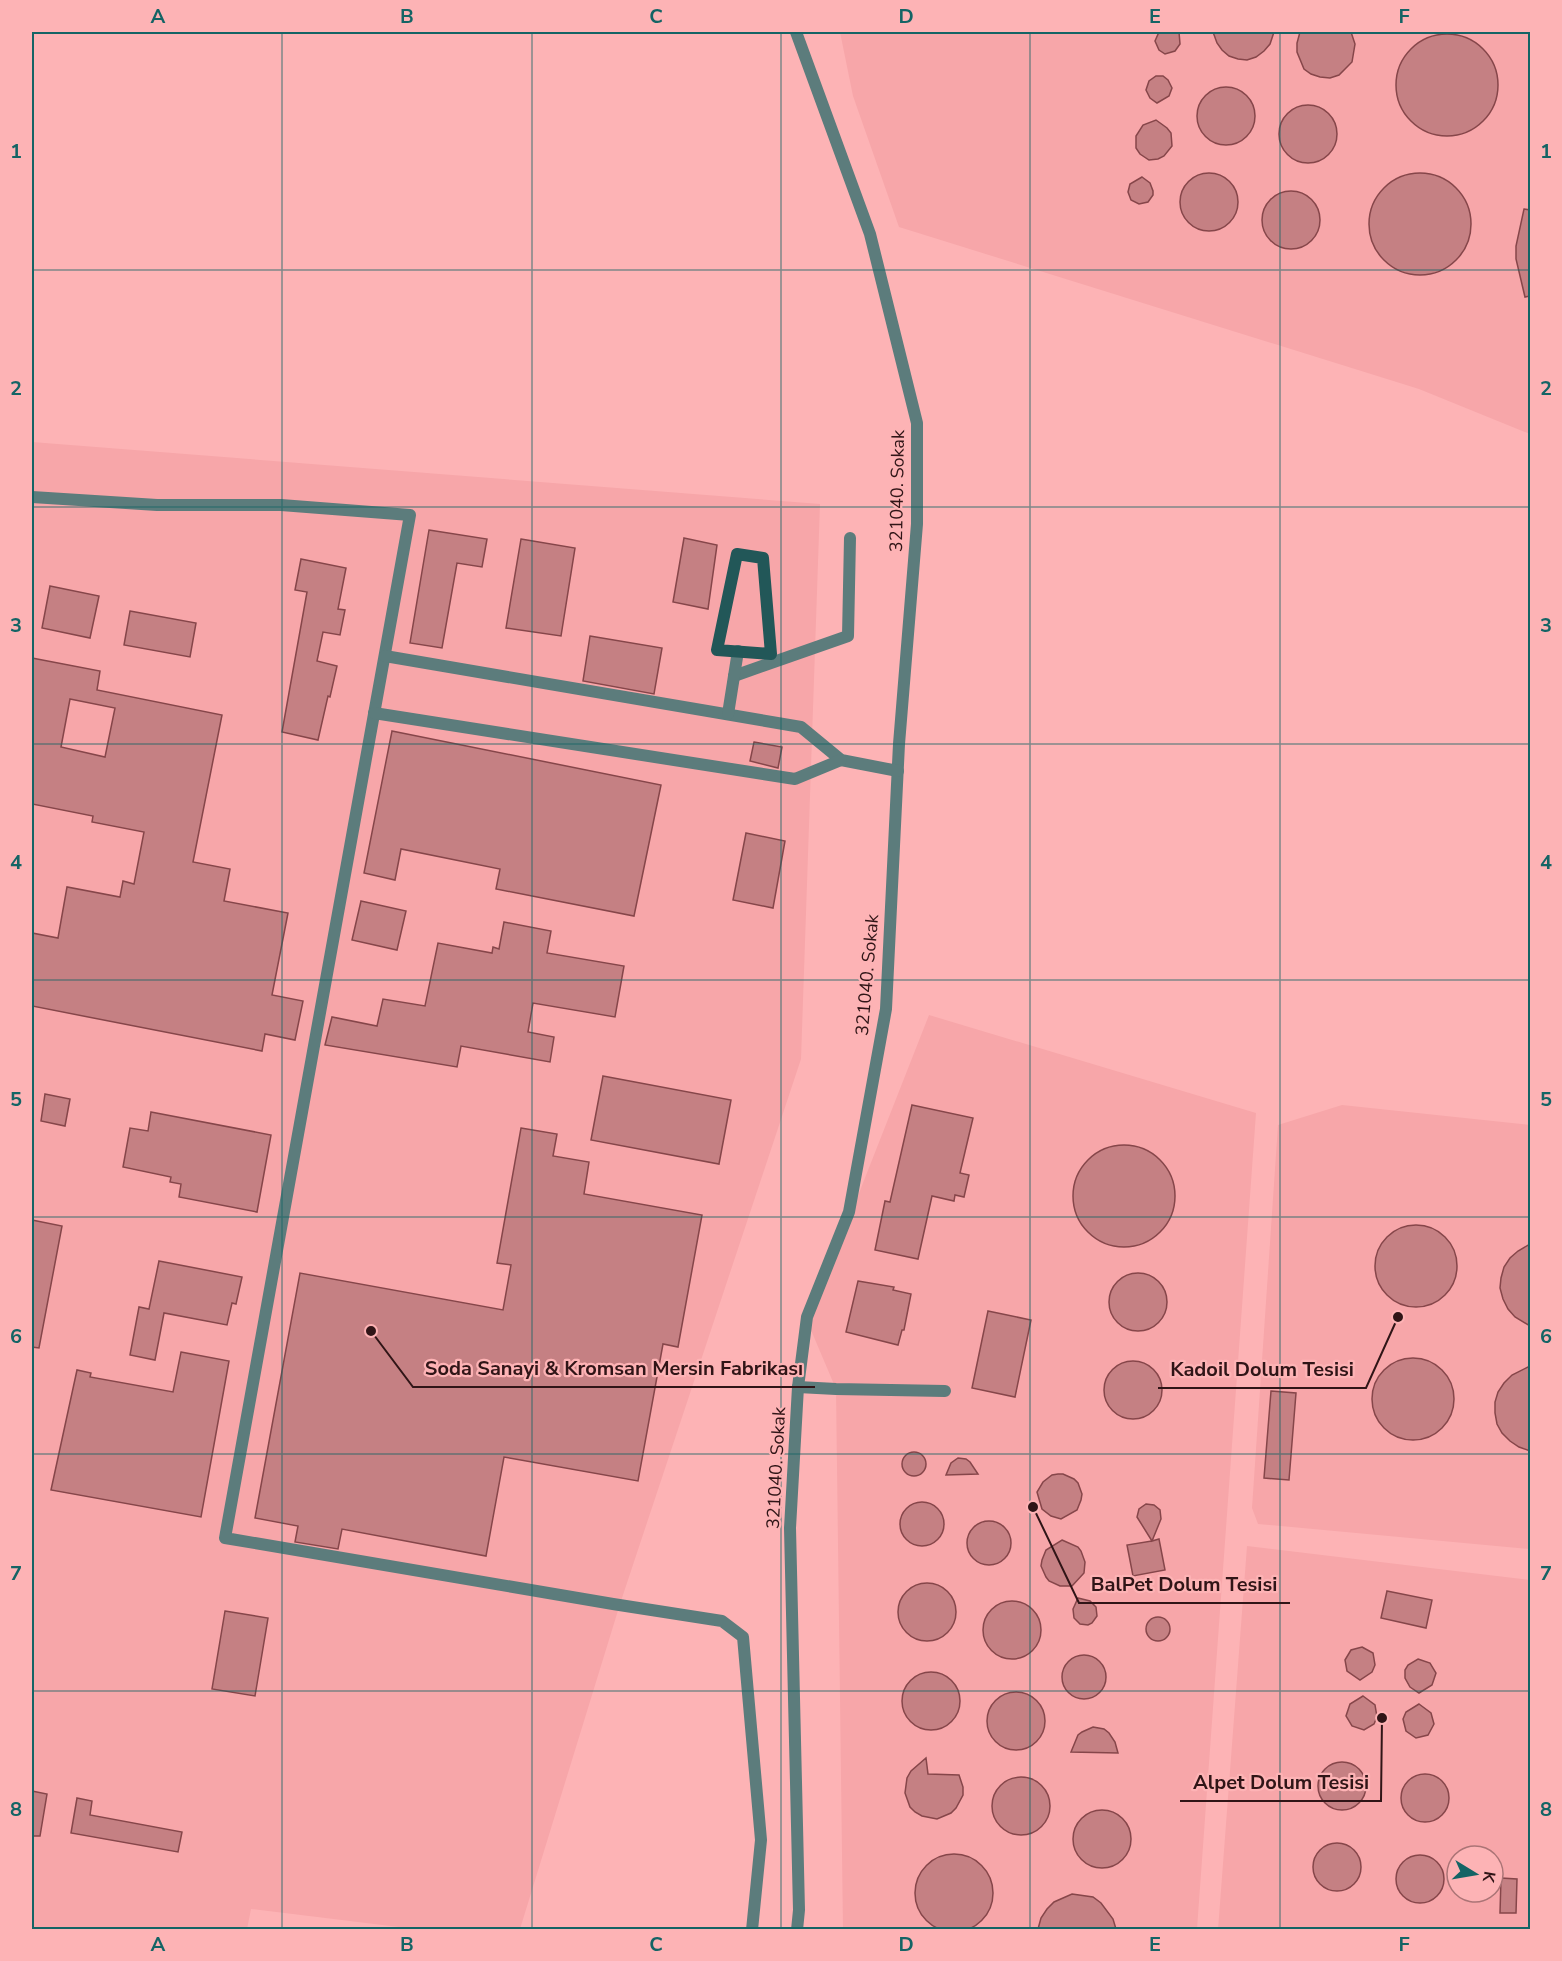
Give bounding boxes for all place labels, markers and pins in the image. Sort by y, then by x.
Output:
callout: Soda Sanayi & Kromsan Mersin Fabrikası [413,1349,815,1387]
callout: Kadoil Dolum Tesisi [1158,1350,1366,1388]
callout: BalPet Dolum Tesisi [1079,1565,1290,1603]
callout: Alpet Dolum Tesisi [1180,1763,1381,1801]

